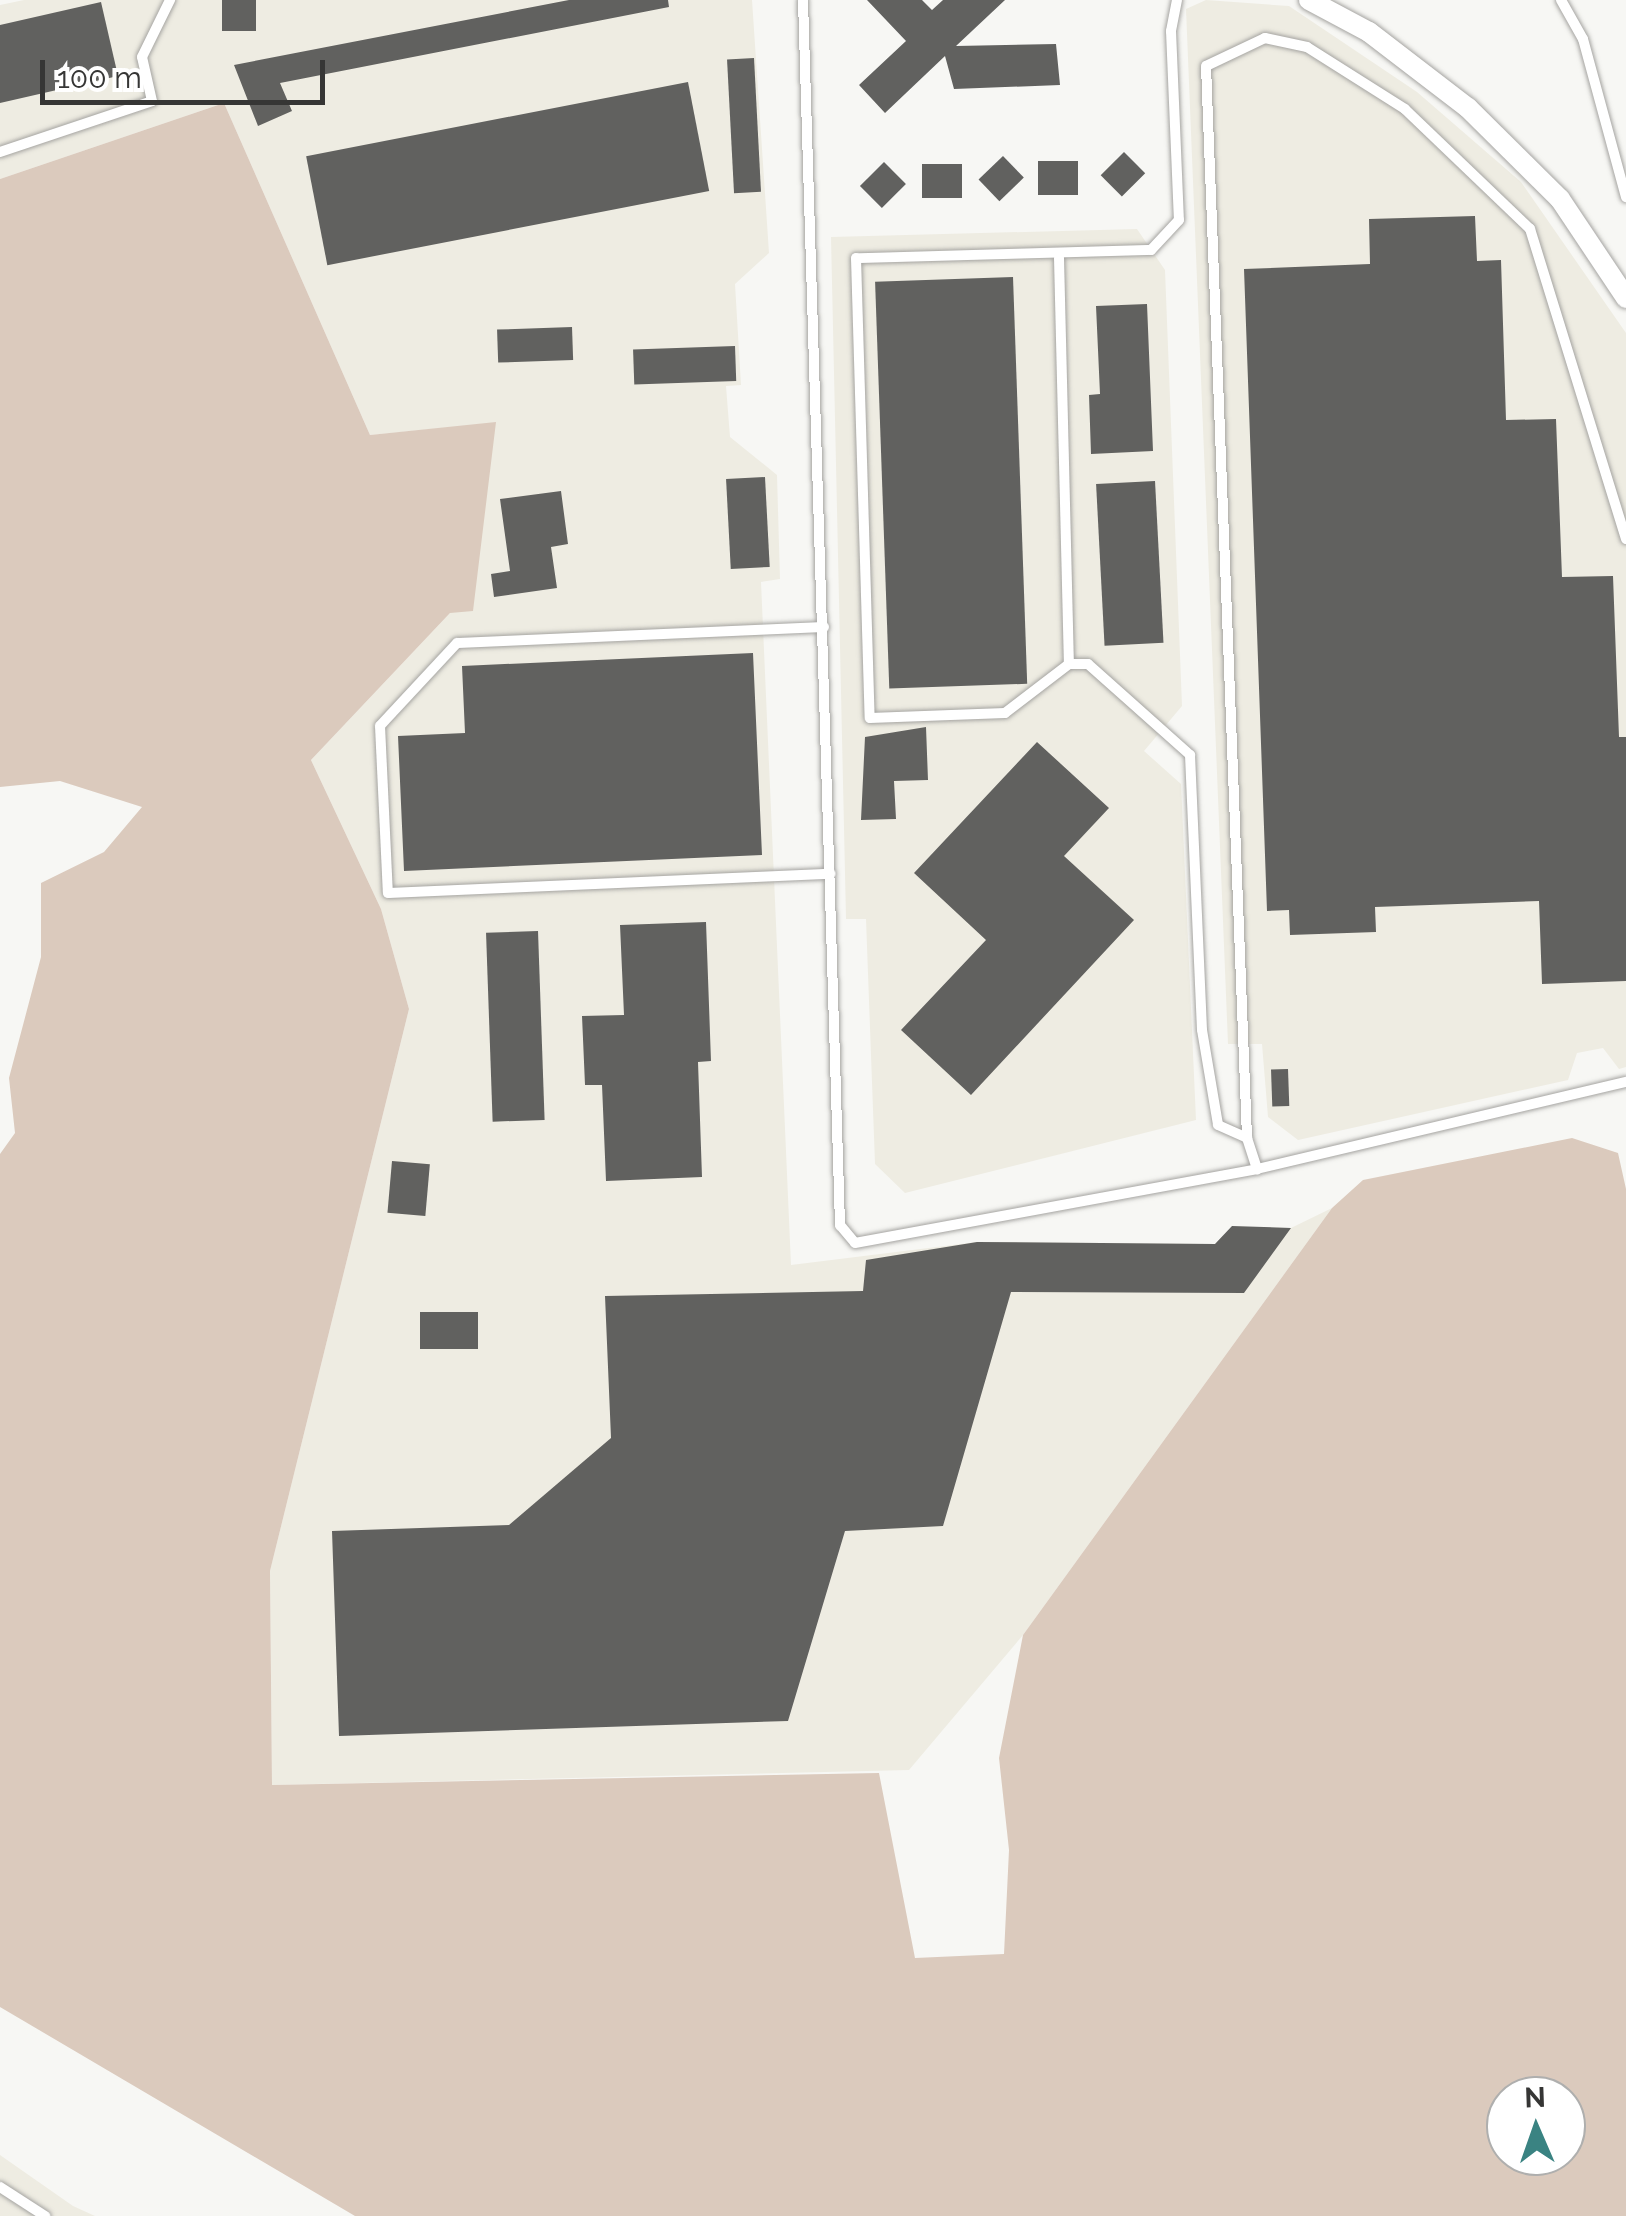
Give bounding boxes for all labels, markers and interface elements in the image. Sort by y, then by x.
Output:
scale bar [45,40,330,102]
text: 100 m [57,60,142,95]
north arrow [1486,2076,1586,2176]
text: N [1524,2081,1546,2114]

